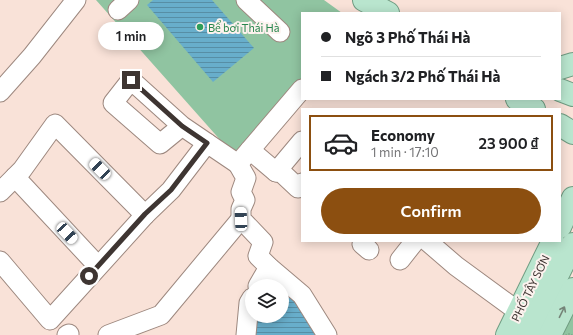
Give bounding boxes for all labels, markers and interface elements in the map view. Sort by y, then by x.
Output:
place label: Bể bơi Thái Hà [208,20,279,34]
callout: 1 min [98,22,164,50]
marker: Bể bơi Thái Hà [195,22,205,32]
text: 1 min [116,28,146,44]
text: Ngõ 3 Phố Thái Hà [345,28,470,46]
text: Ngách 3/2 Phố Thái Hà [345,67,500,85]
route end [122,71,140,89]
icon: car [323,125,359,161]
text: Economy [371,126,435,144]
text: 23 900 ₫ [479,134,539,152]
text: 1 min · 17:10 [371,144,439,160]
car [87,156,113,182]
button: Confirm [321,188,541,234]
car [235,207,247,231]
car [54,220,80,246]
street label: PHỐ TÂY SƠN [507,252,552,323]
route start [80,267,98,285]
map controls [245,279,289,323]
button: layers [245,279,289,323]
one-way arrow [559,306,566,318]

